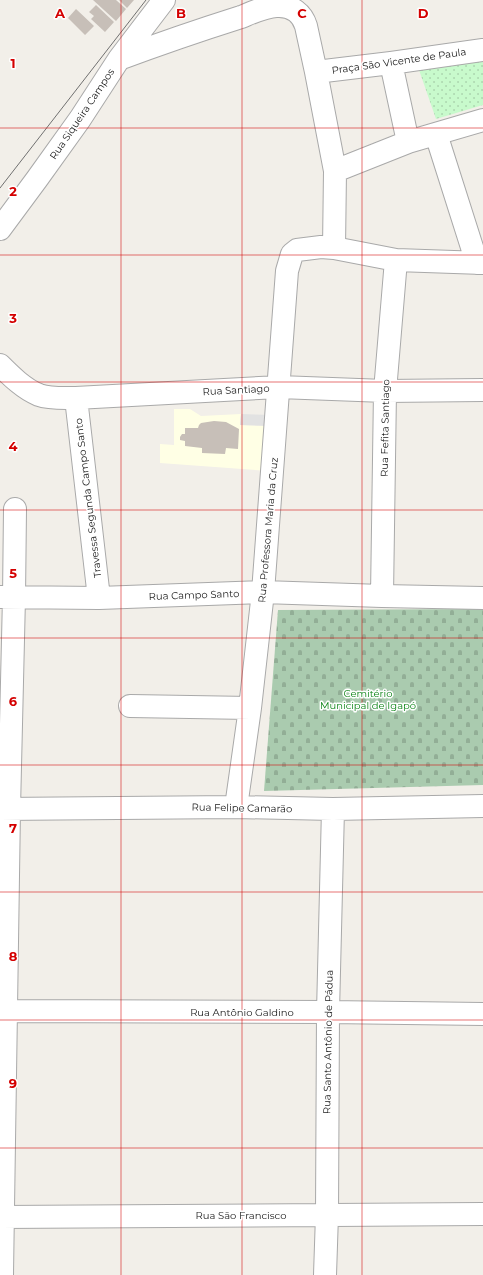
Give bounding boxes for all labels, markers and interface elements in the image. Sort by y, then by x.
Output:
text: A [54,5,66,21]
text: B [176,5,186,21]
text: C [297,5,307,21]
text: D [418,5,429,21]
street label: Praça São Vicente de Paula [331,45,467,77]
text: 1 [10,55,16,71]
street label: Rua Siqueira Campos [47,66,117,162]
text: 2 [9,183,17,199]
text: 3 [8,310,17,326]
street label: Rua Fefita Santiago [378,379,392,477]
street label: Rua Santiago [202,382,270,398]
street label: Travessa Segunda Campo Santo [72,418,104,578]
text: 4 [9,438,18,454]
street label: Rua Professora Maria da Cruz [255,457,281,603]
text: 5 [9,565,17,581]
street label: Rua Campo Santo [148,587,240,603]
park label: Cemitério Municipal de Igapó [320,687,416,712]
text: 6 [9,693,18,709]
street label: Rua Felipe Camarão [192,801,292,815]
text: 7 [9,820,17,836]
text: 8 [9,948,18,964]
street label: Rua Santo Antônio de Pádua [320,970,336,1114]
street label: Rua Antônio Galdino [190,1006,294,1019]
text: 9 [9,1075,17,1091]
street label: Rua São Francisco [196,1209,286,1222]

